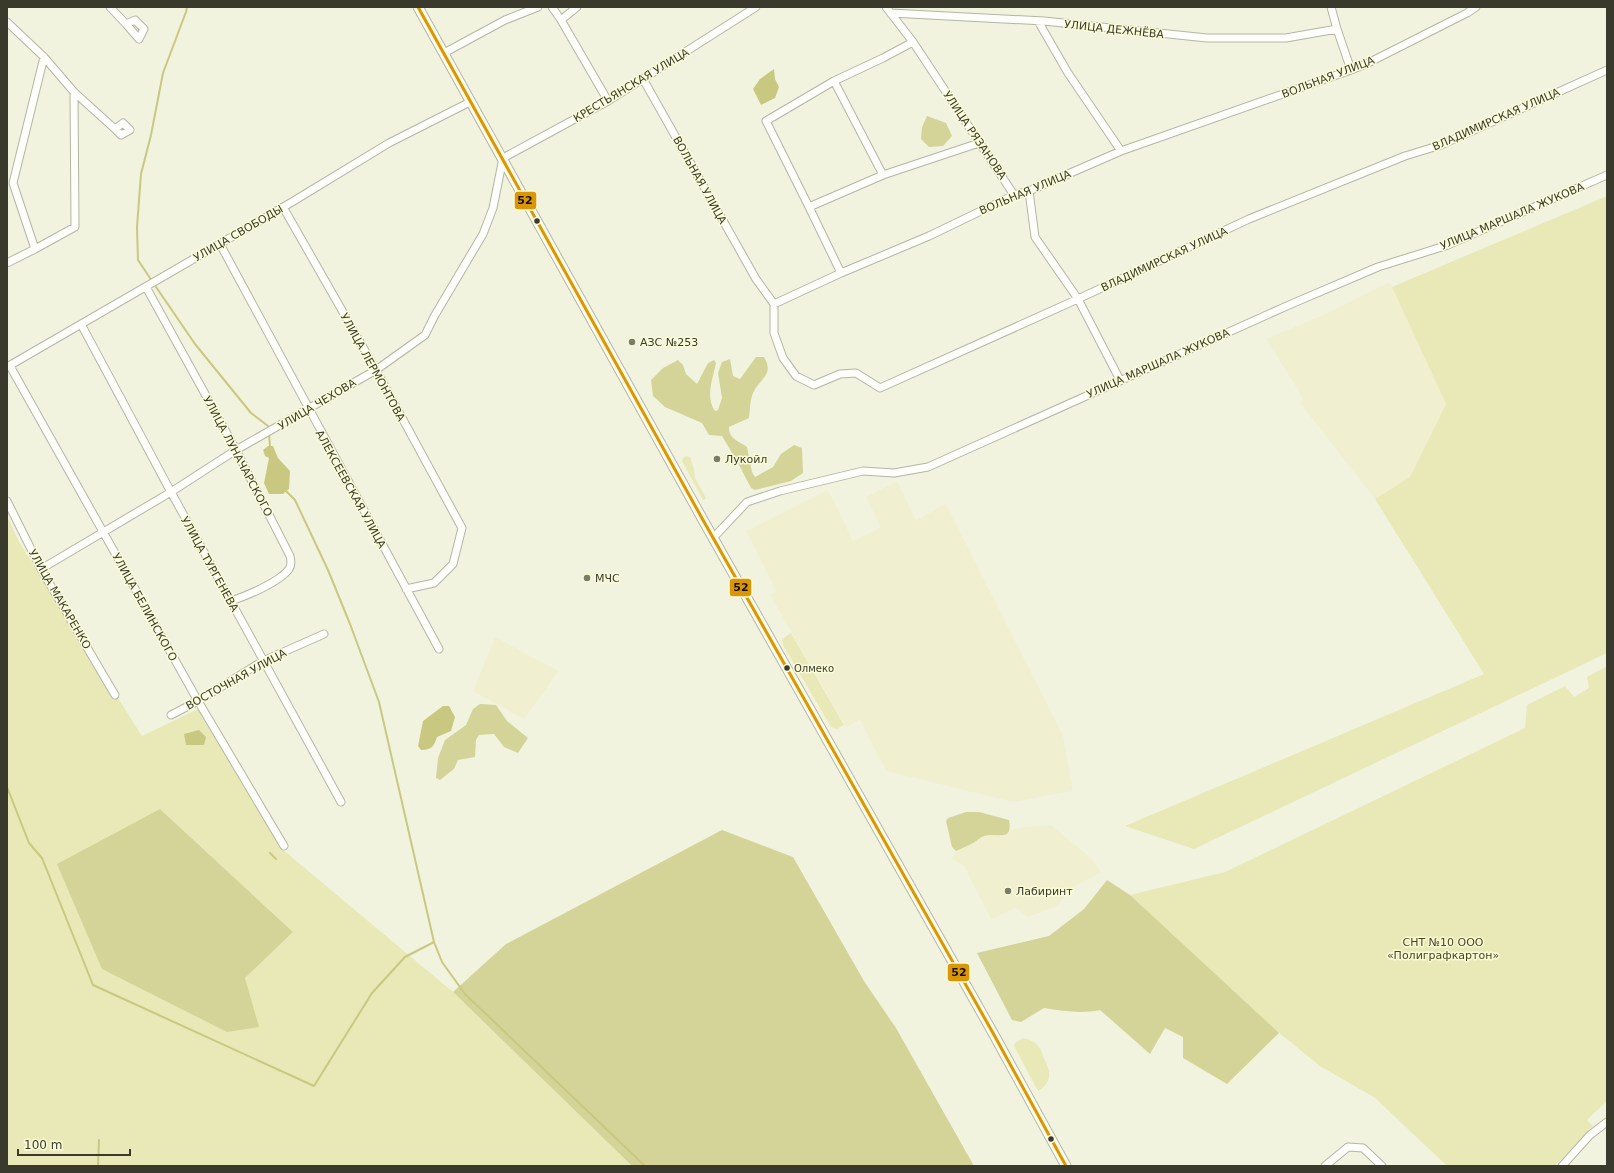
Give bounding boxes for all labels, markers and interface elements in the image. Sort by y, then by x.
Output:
street label: УЛИЦА ДЕЖНЁВА [1063,18,1165,41]
street label: КРЕСТЬЯНСКАЯ УЛИЦА [571,45,692,125]
street label: ВОЛЬНАЯ УЛИЦА [1280,54,1377,101]
street label: ВЛАДИМИРСКАЯ УЛИЦА [1431,85,1562,153]
street label: УЛИЦА РЯЗАНОВА [940,89,1009,182]
street label: ВОЛЬНАЯ УЛИЦА [670,134,729,227]
street label: ВОЛЬНАЯ УЛИЦА [977,167,1073,218]
street label: УЛИЦА МАРШАЛА ЖУКОВА [1438,180,1587,253]
line badge: 52 [514,191,537,210]
text: 52 [517,194,533,207]
street label: УЛИЦА СВОБОДЫ [191,203,285,264]
unlabelled marker [532,216,542,226]
street label: ВЛАДИМИРСКАЯ УЛИЦА [1099,224,1230,294]
street label: УЛИЦА ЛЕРМОНТОВА [337,311,408,424]
street label: УЛИЦА МАРШАЛА ЖУКОВА [1085,326,1232,401]
place label: АЗС №253 [640,336,698,349]
marker: АЗС №253 [627,337,637,347]
street label: УЛИЦА ЧЕХОВА [276,376,359,433]
street label: УЛИЦА ЛУНАЧАРСКОГО [200,394,275,519]
street label: АЛЕКСЕЕВСКАЯ УЛИЦА [313,428,389,551]
place label: Лукойл [725,453,767,466]
marker: Лукойл [712,454,722,464]
street label: УЛИЦА ТУРГЕНЕВА [178,514,241,614]
street label: УЛИЦА МАКАРЕНКО [26,547,94,652]
street label: УЛИЦА БЕЛИНСКОГО [109,551,180,664]
place label: МЧС [595,572,620,585]
marker: МЧС [582,573,592,583]
line badge: 52 [729,578,752,597]
text: 52 [733,581,749,594]
street label: ВОСТОЧНАЯ УЛИЦА [184,646,289,713]
marker: Олмеко [782,663,792,673]
place label: Олмеко [794,663,834,674]
place label: Лабиринт [1016,885,1073,898]
marker: Лабиринт [1003,886,1013,896]
park label: СНТ №10 ООО «Полиграфкартон» [1387,936,1499,962]
line badge: 52 [947,963,970,982]
text: 52 [951,966,967,979]
scale bar [18,1131,130,1157]
unlabelled marker [1046,1134,1056,1144]
text: 100 m [24,1138,62,1152]

